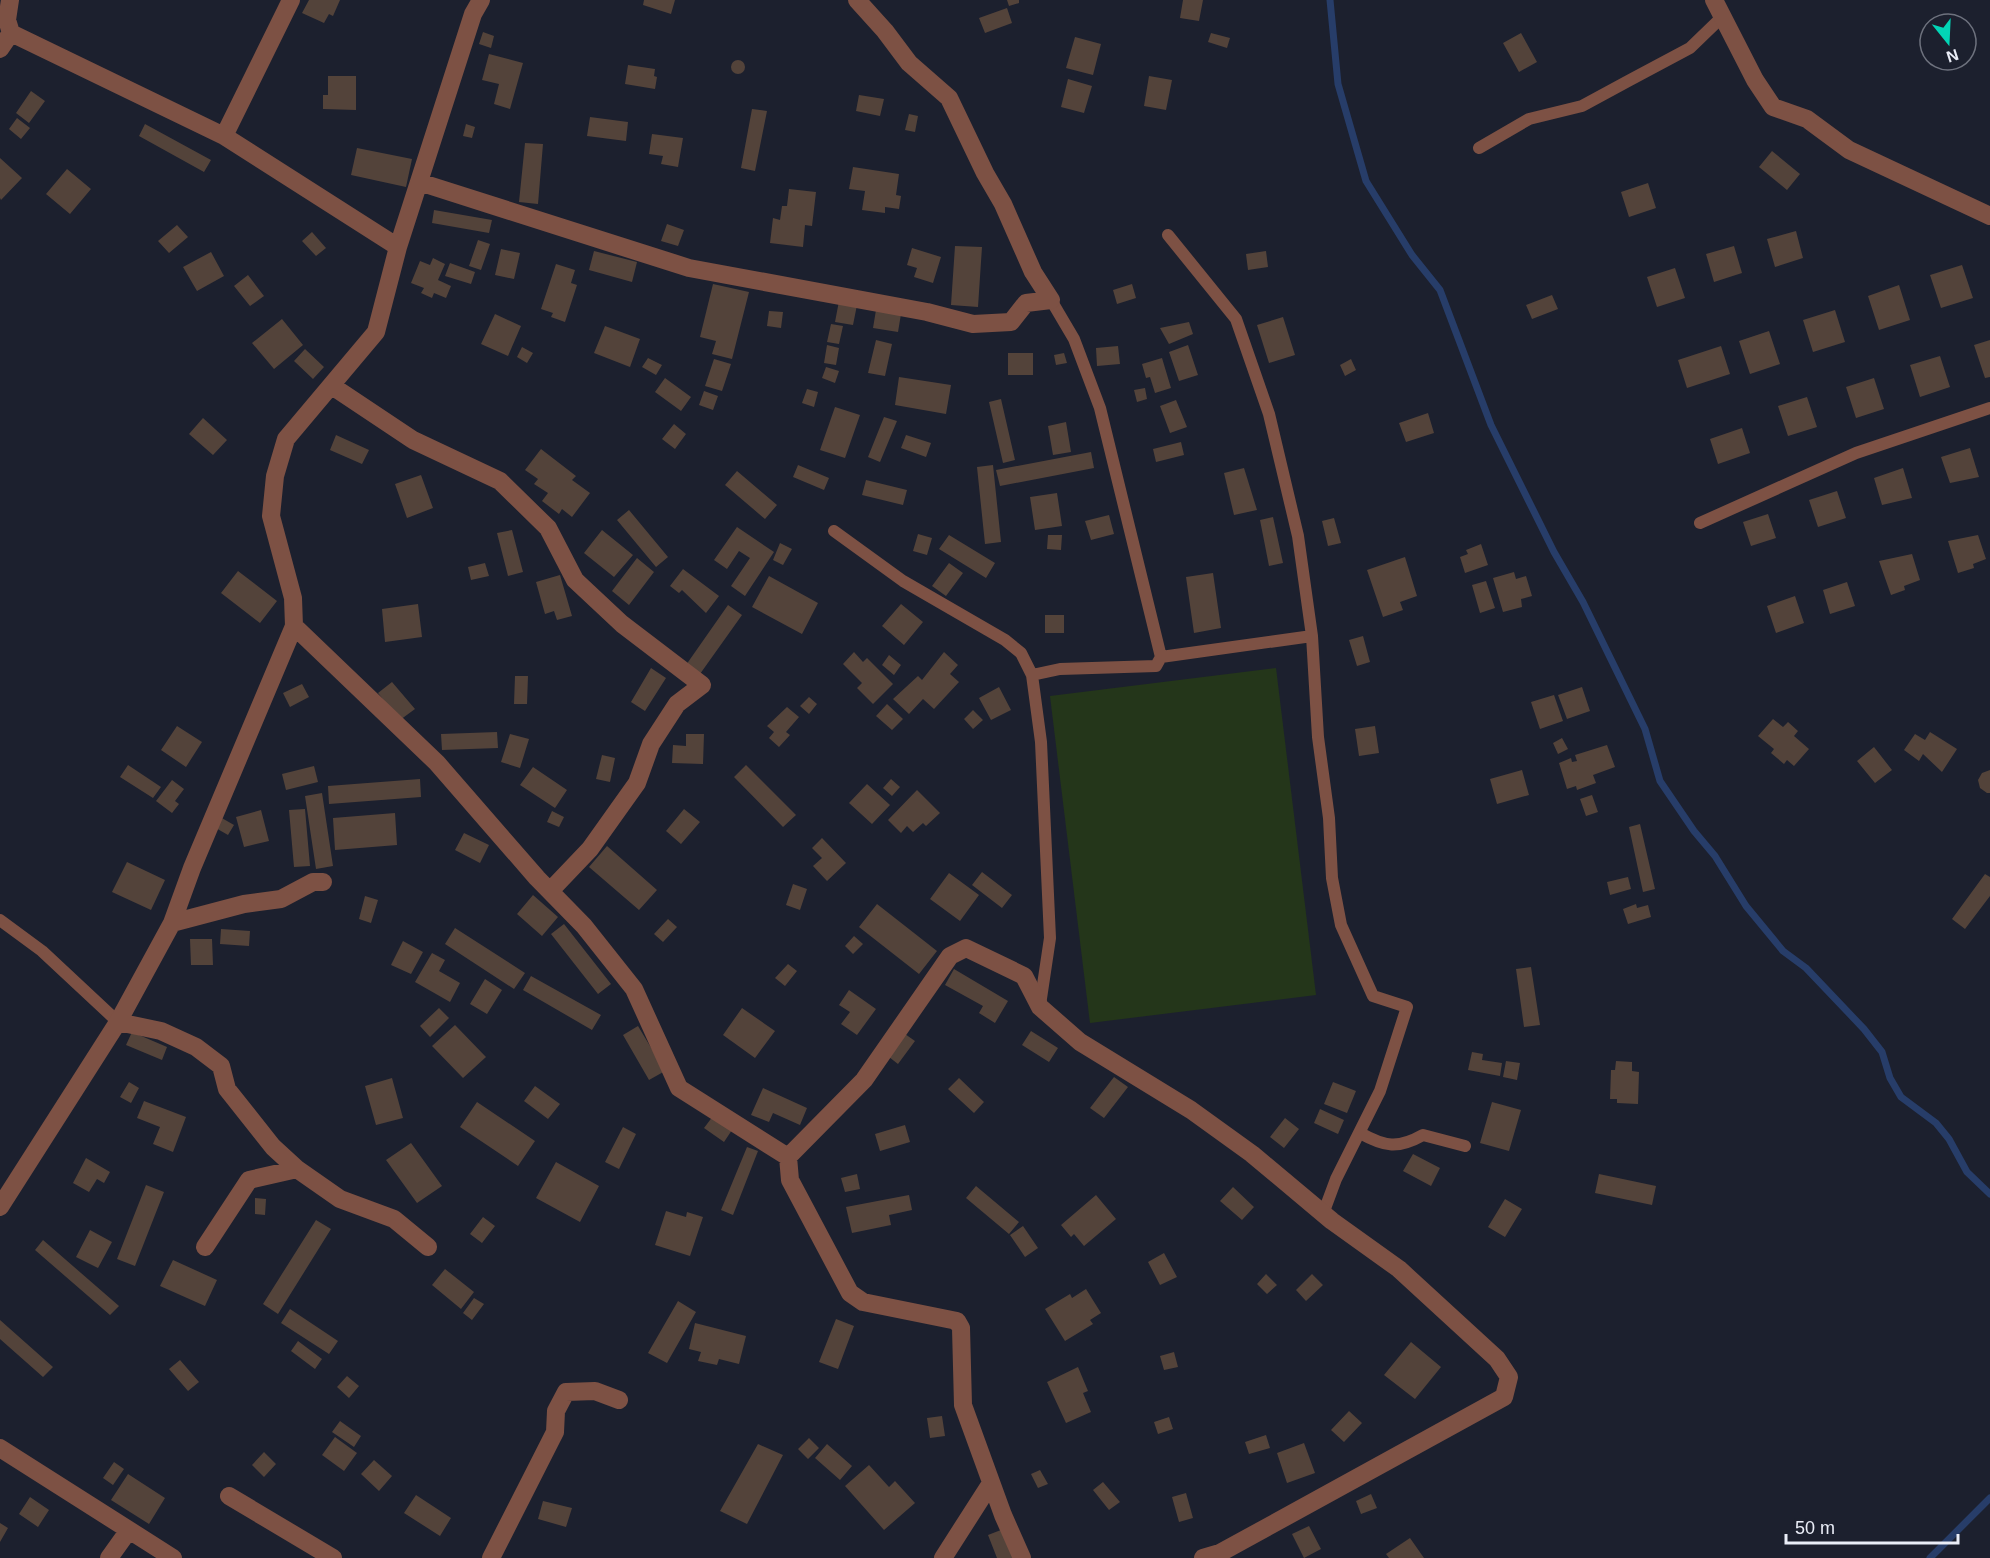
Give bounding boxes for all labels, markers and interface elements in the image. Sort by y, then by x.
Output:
north arrow [1918,12,1978,72]
text: N [1944,46,1961,66]
scale bar [1786,1507,1958,1545]
text: 50 m [1795,1518,1835,1538]

